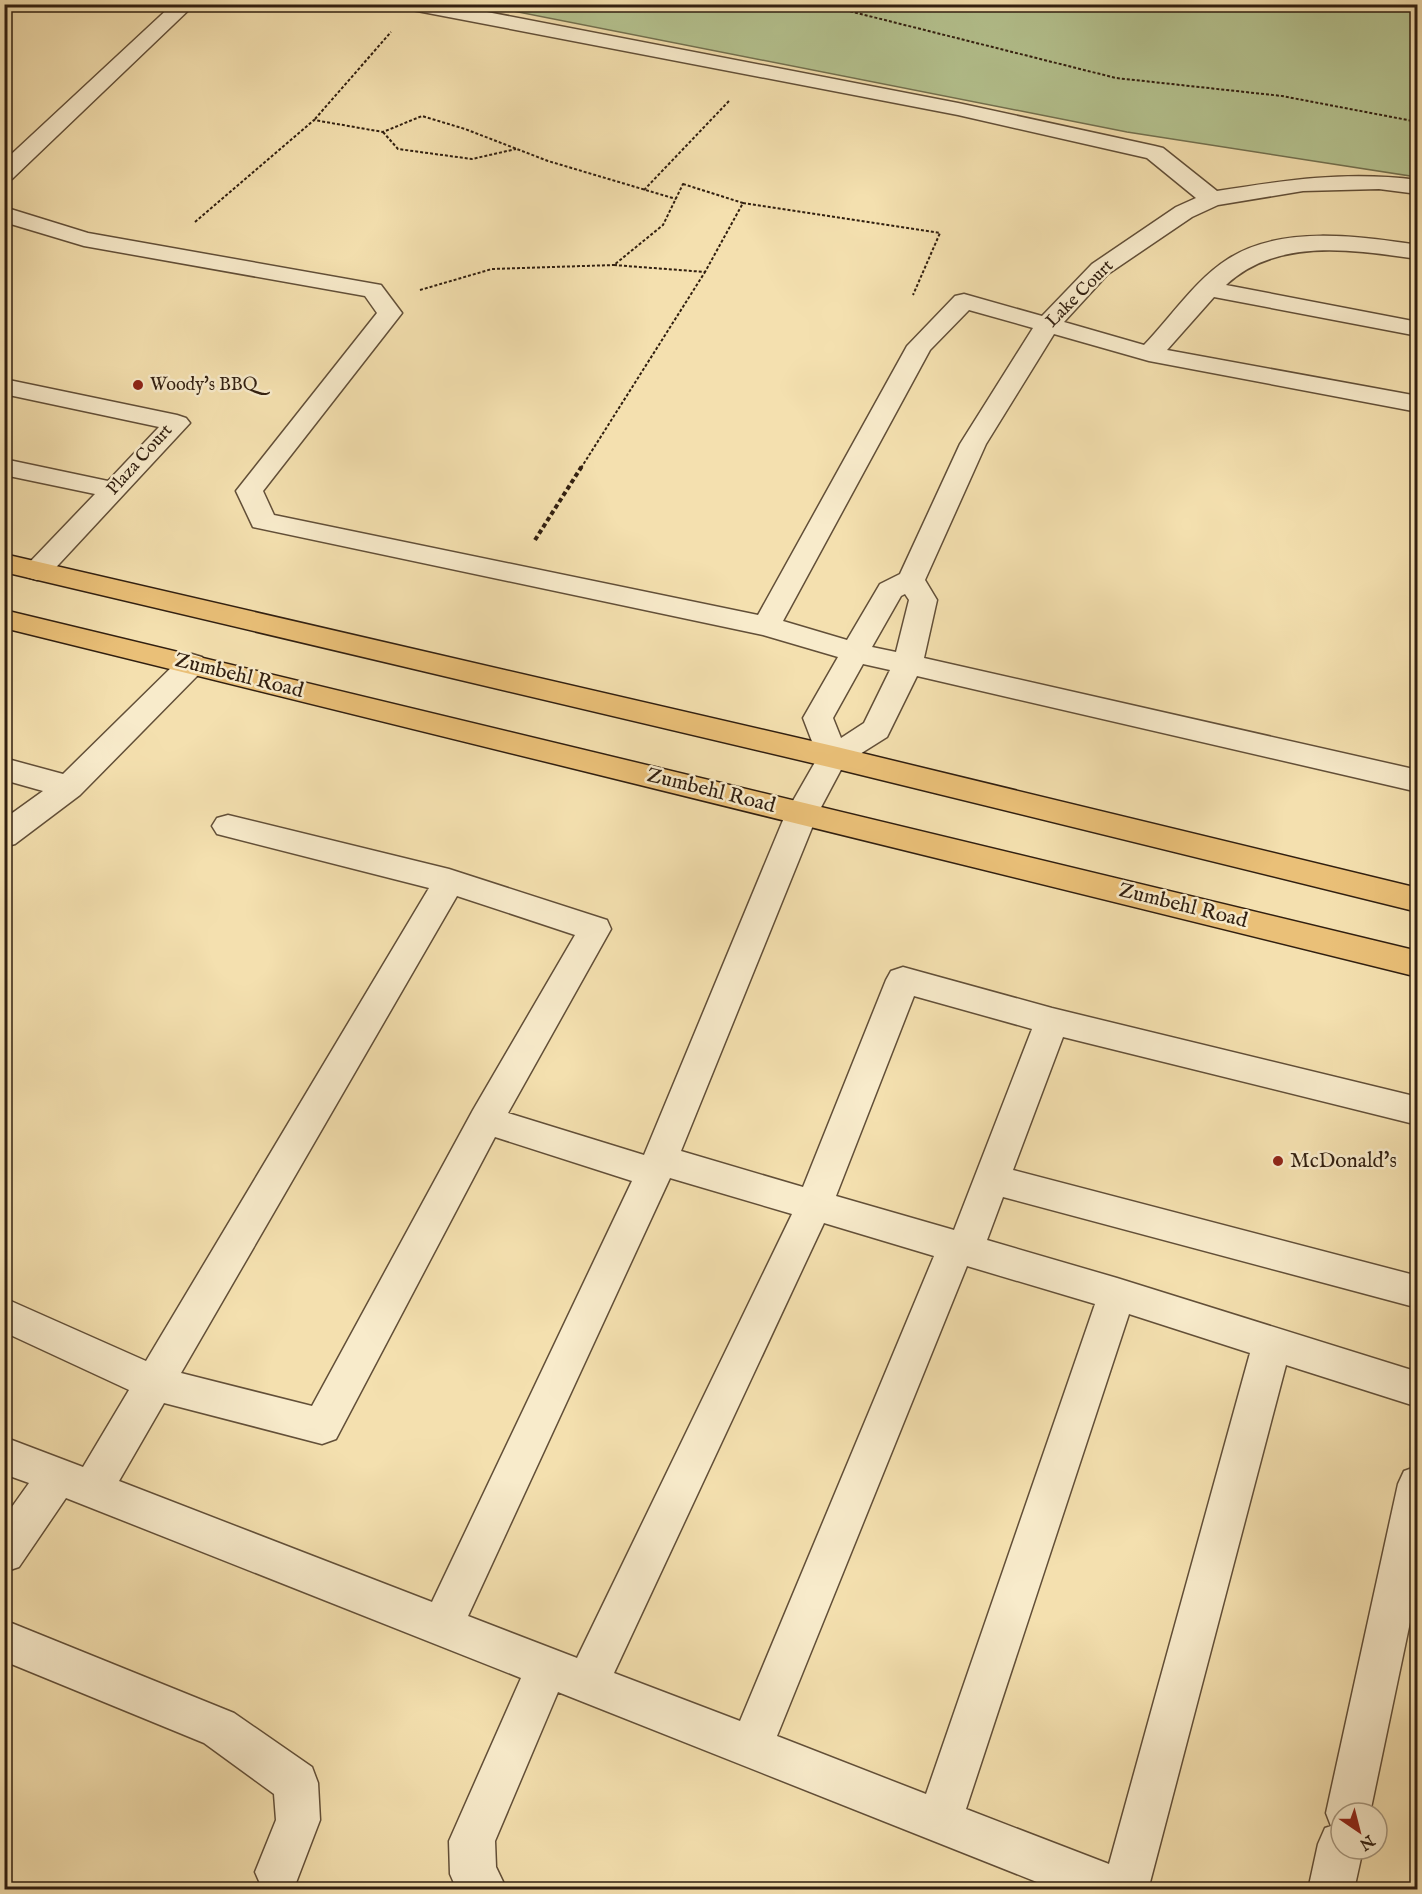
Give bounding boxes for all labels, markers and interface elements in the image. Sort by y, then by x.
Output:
street label: Lake Court [1041,255,1119,333]
place label: Woody's BBQ [150,374,271,397]
marker: Woody's BBQ [131,378,145,392]
street label: Plaza Court [102,420,178,500]
street label: Zumbehl Road [172,647,307,705]
street label: Zumbehl Road [644,762,779,820]
street label: Zumbehl Road [1116,877,1251,935]
place label: McDonald's [1290,1148,1397,1175]
marker: McDonald's [1271,1154,1285,1168]
north arrow [1329,1801,1389,1861]
text: N [1355,1829,1379,1854]

